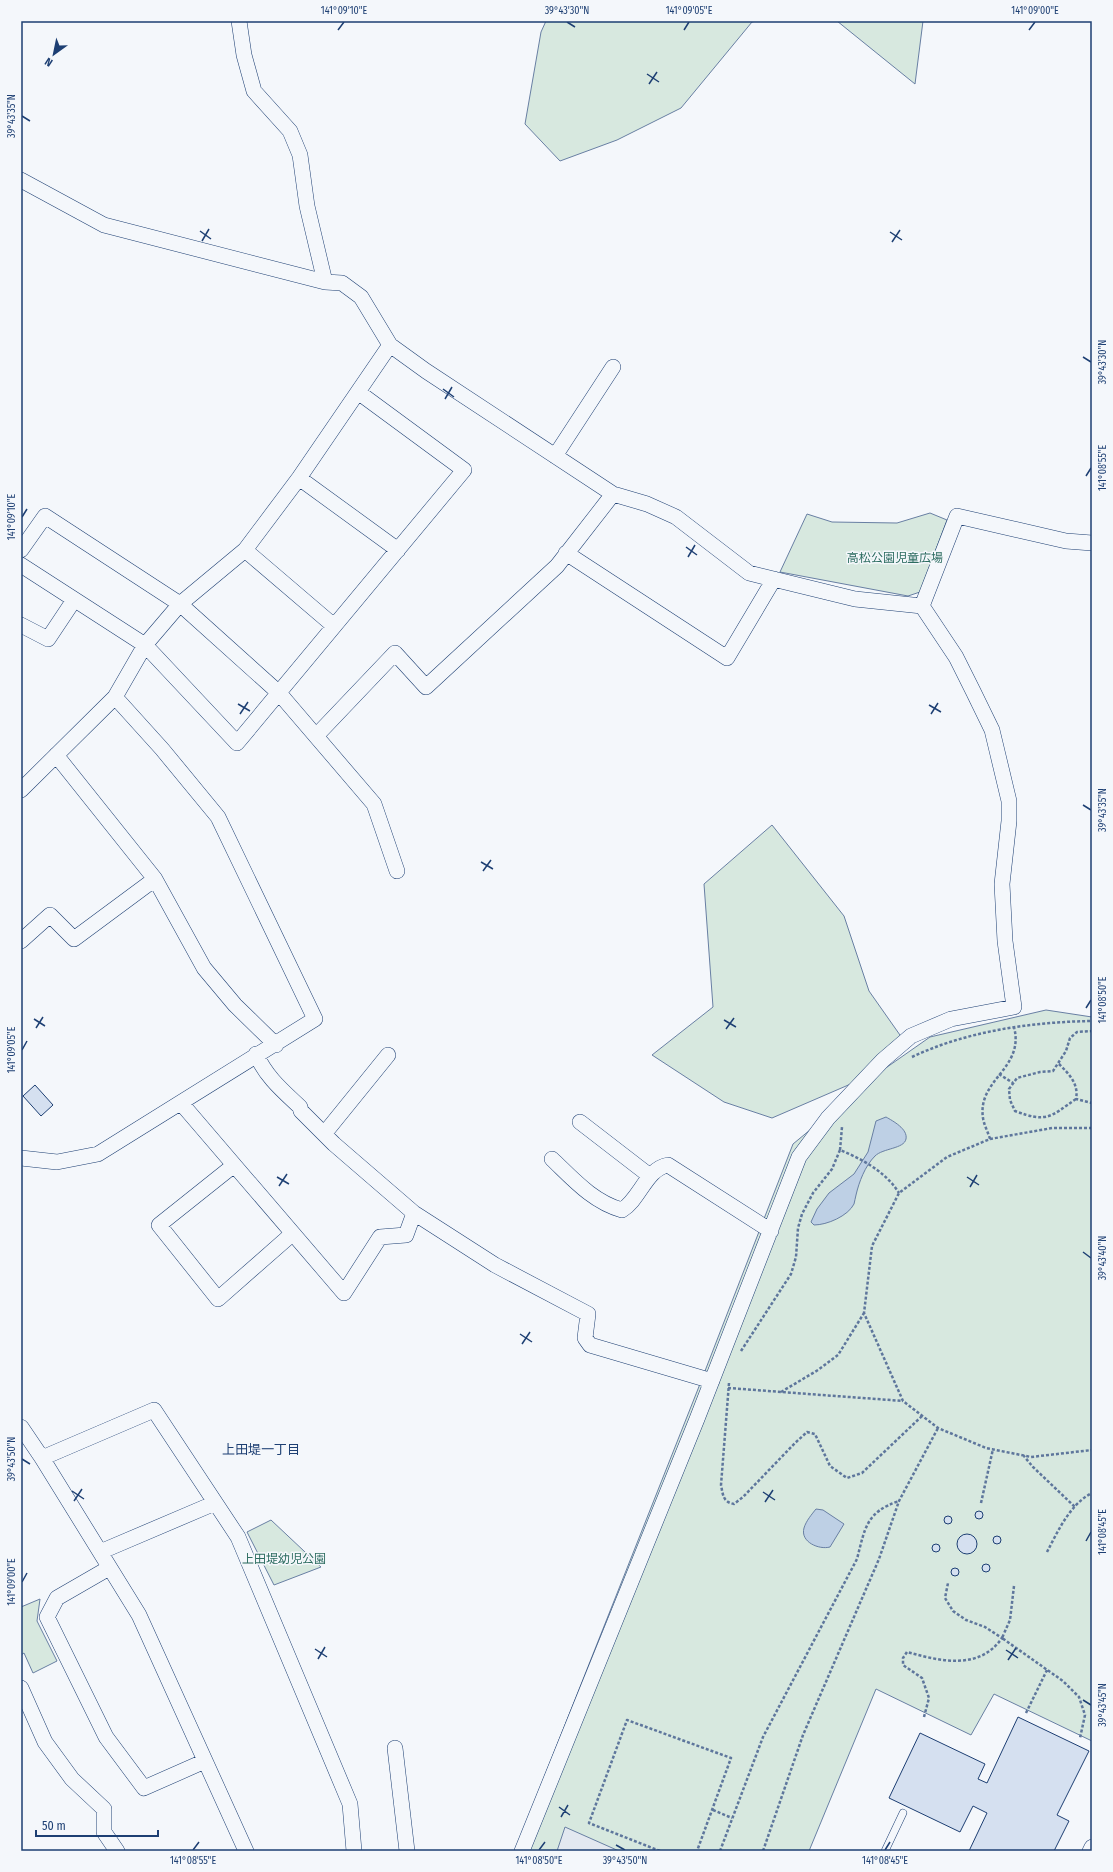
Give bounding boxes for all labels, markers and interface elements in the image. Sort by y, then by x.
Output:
text: 141°09'10"E [321,5,367,17]
text: 39°43'30"N [545,5,589,17]
text: 141°09'05"E [666,5,713,17]
text: 141°09'00"E [1011,5,1059,17]
north arrow [34,34,74,74]
text: N [43,55,55,69]
text: 39°43'35"N [6,94,18,138]
text: 39°43'30"N [1097,340,1109,384]
text: 141°08'55"E [1097,445,1109,491]
text: 141°09'10"E [6,494,18,540]
park label: 高松公園児童広場 [847,551,943,565]
text: 39°43'35"N [1097,788,1109,832]
text: 141°08'50"E [1097,976,1109,1024]
text: 141°09'05"E [6,1026,18,1073]
text: 39°43'40"N [1097,1236,1109,1280]
text: 39°43'50"N [6,1437,18,1481]
district label: 上田堤一丁目 [222,1442,300,1457]
text: 141°08'45"E [1097,1509,1109,1555]
park label: 上田堤幼児公園 [242,1552,326,1566]
text: 141°09'00"E [6,1558,18,1606]
text: 39°43'45"N [1097,1683,1109,1727]
scale bar [36,1812,158,1838]
text: 50 m [42,1819,66,1833]
text: 141°08'55"E [170,1855,216,1867]
text: 141°08'50"E [515,1855,563,1867]
text: 39°43'50"N [603,1855,647,1867]
text: 141°08'45"E [862,1855,908,1867]

